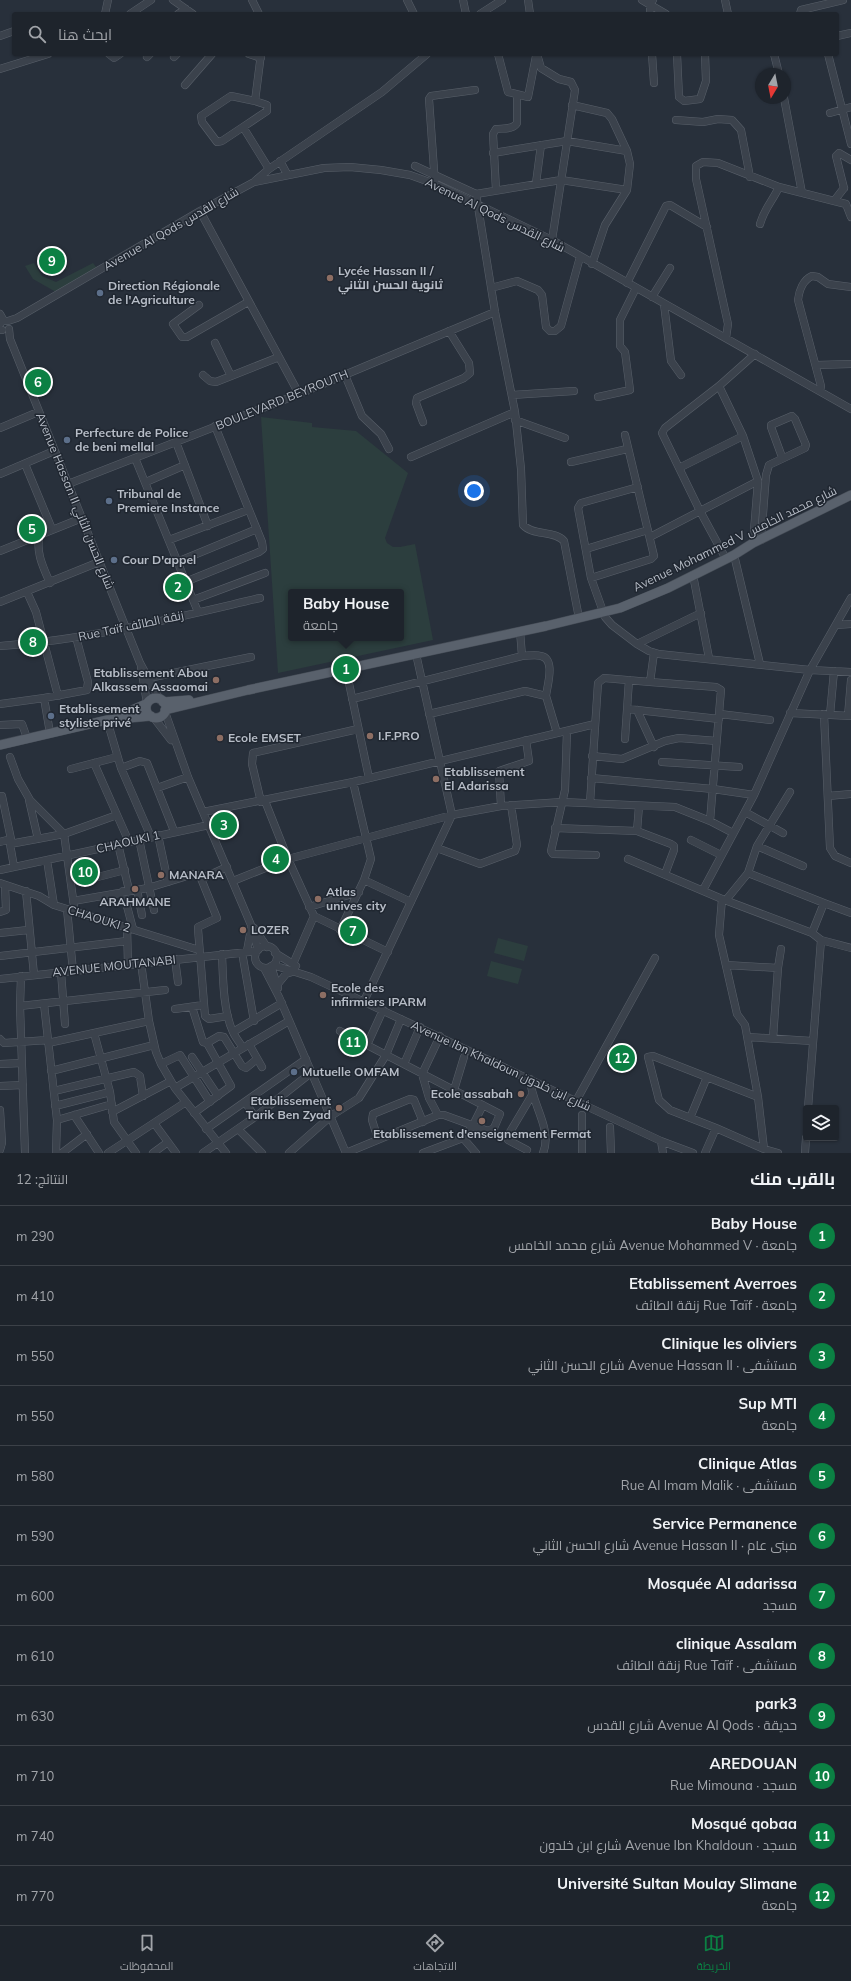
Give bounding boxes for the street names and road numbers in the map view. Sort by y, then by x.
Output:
street label: Avenue Al Qods شارع القدس [422,174,568,256]
street label: Avenue Al Qods شارع القدس [100,184,242,274]
street label: BOULEVARD BEYROUTH [213,366,350,433]
street label: Avenue Hassan II شارع الحسن الثاني [30,410,118,592]
street label: Avenue Mohammed V شارع محمد الخامس [631,483,840,595]
street label: Rue Taïf زنقة الطائف [77,607,185,644]
street label: CHAOUKI 1 [94,827,161,856]
street label: CHAOUKI 2 [66,902,132,935]
street label: AVENUE MOUTANABI [51,952,176,979]
street label: Avenue Ibn Khaldoun شارع ابن خلدون [408,1017,594,1115]

